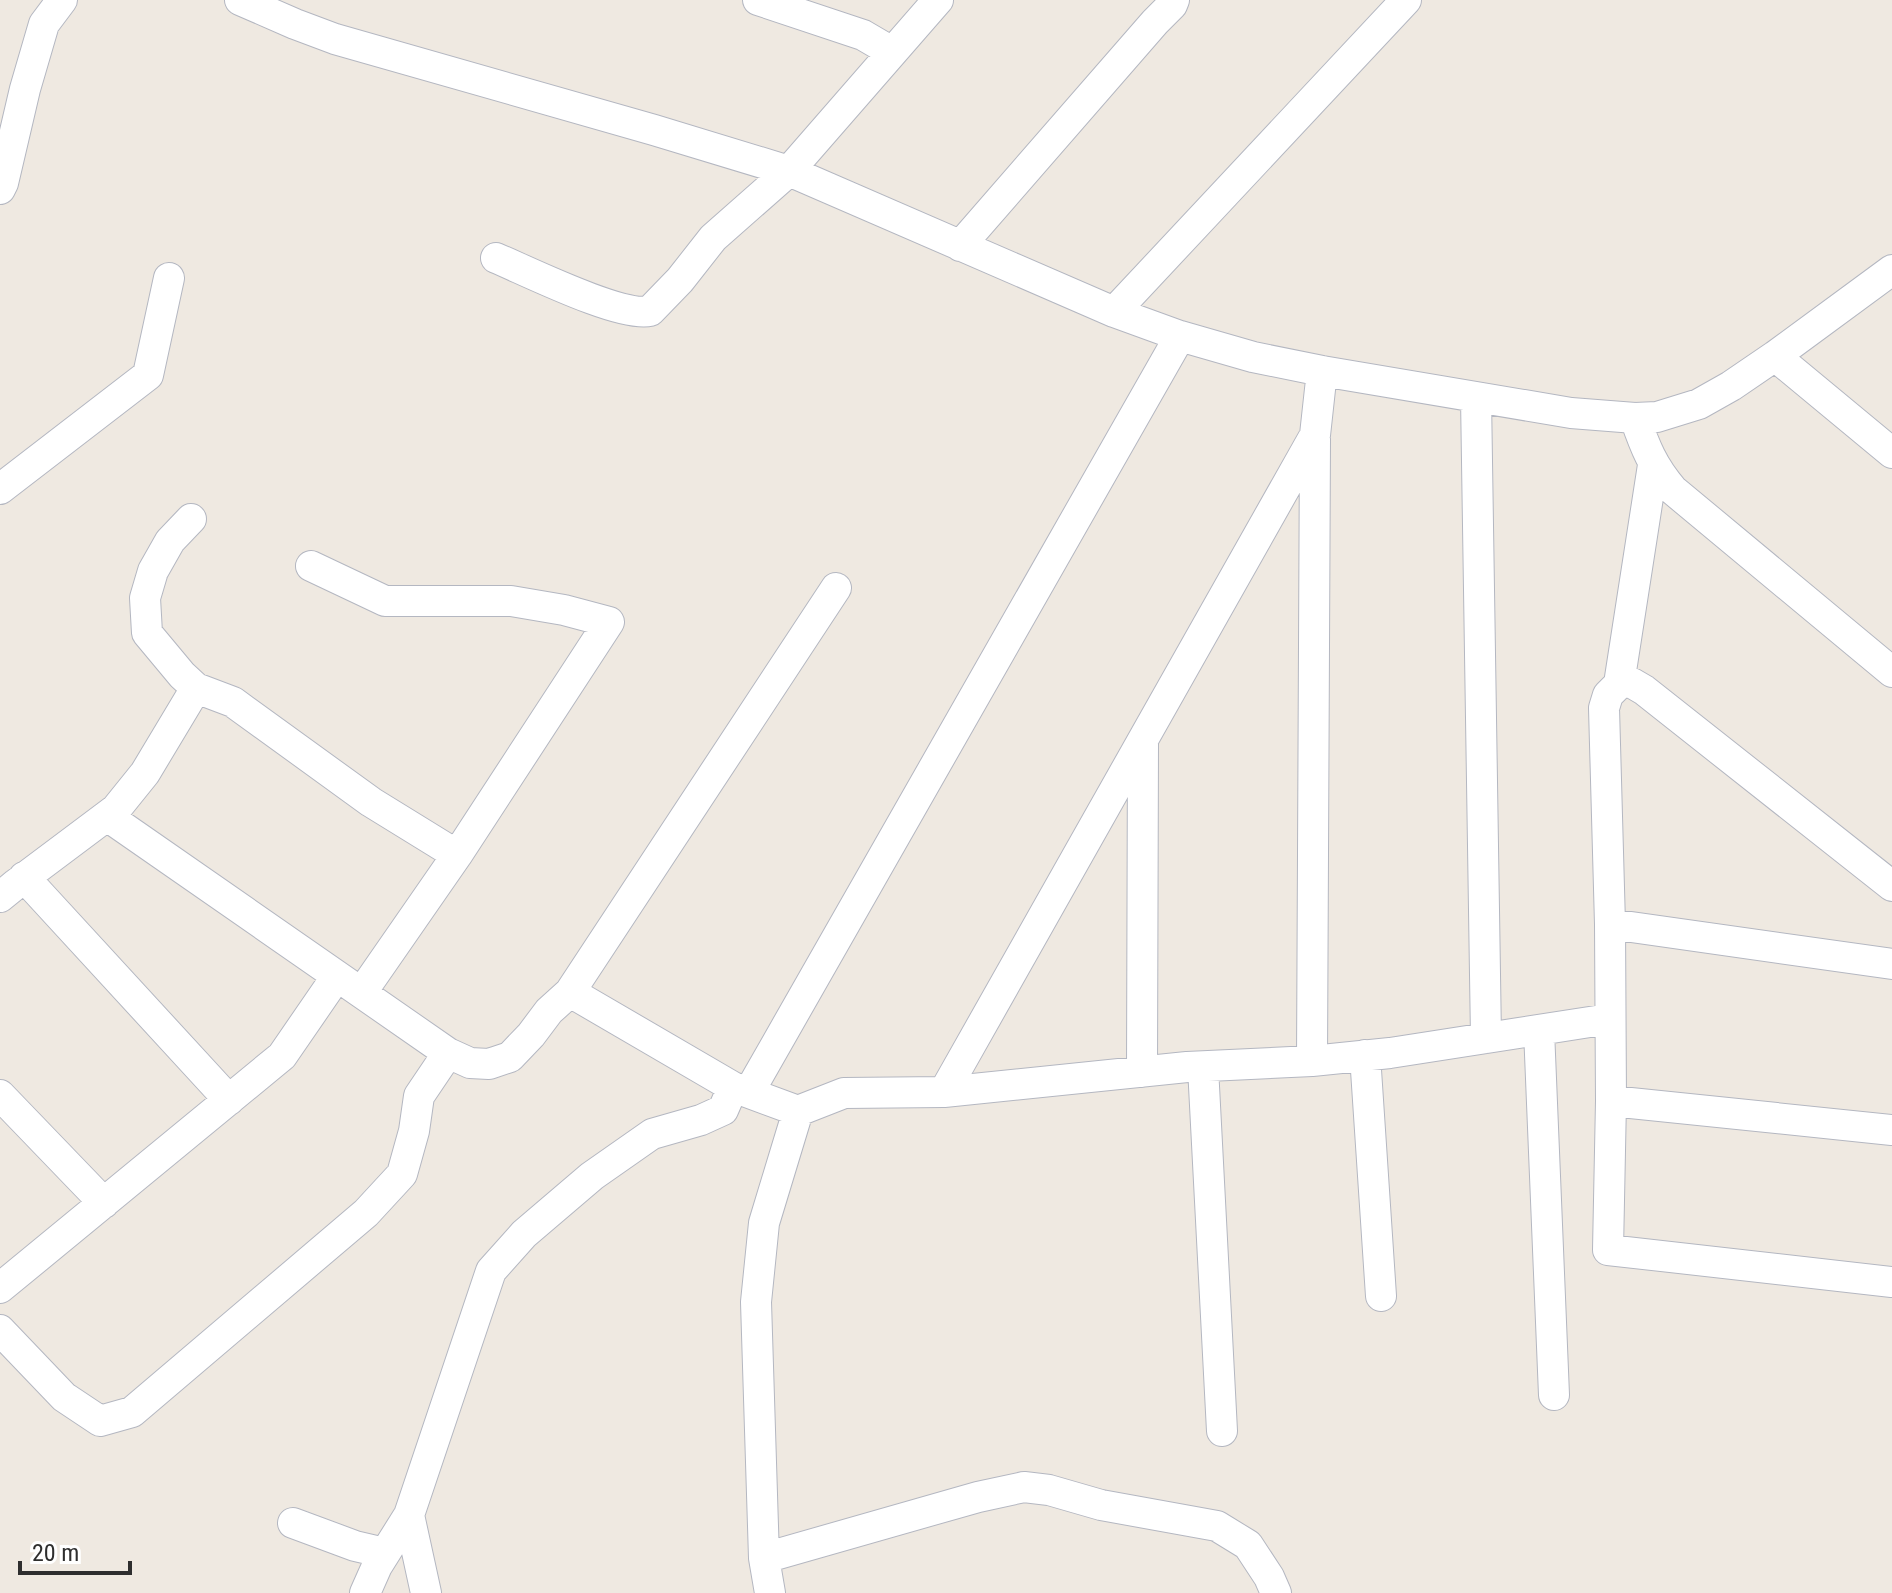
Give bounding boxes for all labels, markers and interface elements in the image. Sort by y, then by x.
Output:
scale bar [20,1525,130,1575]
text: 20 m [32,1539,79,1567]

